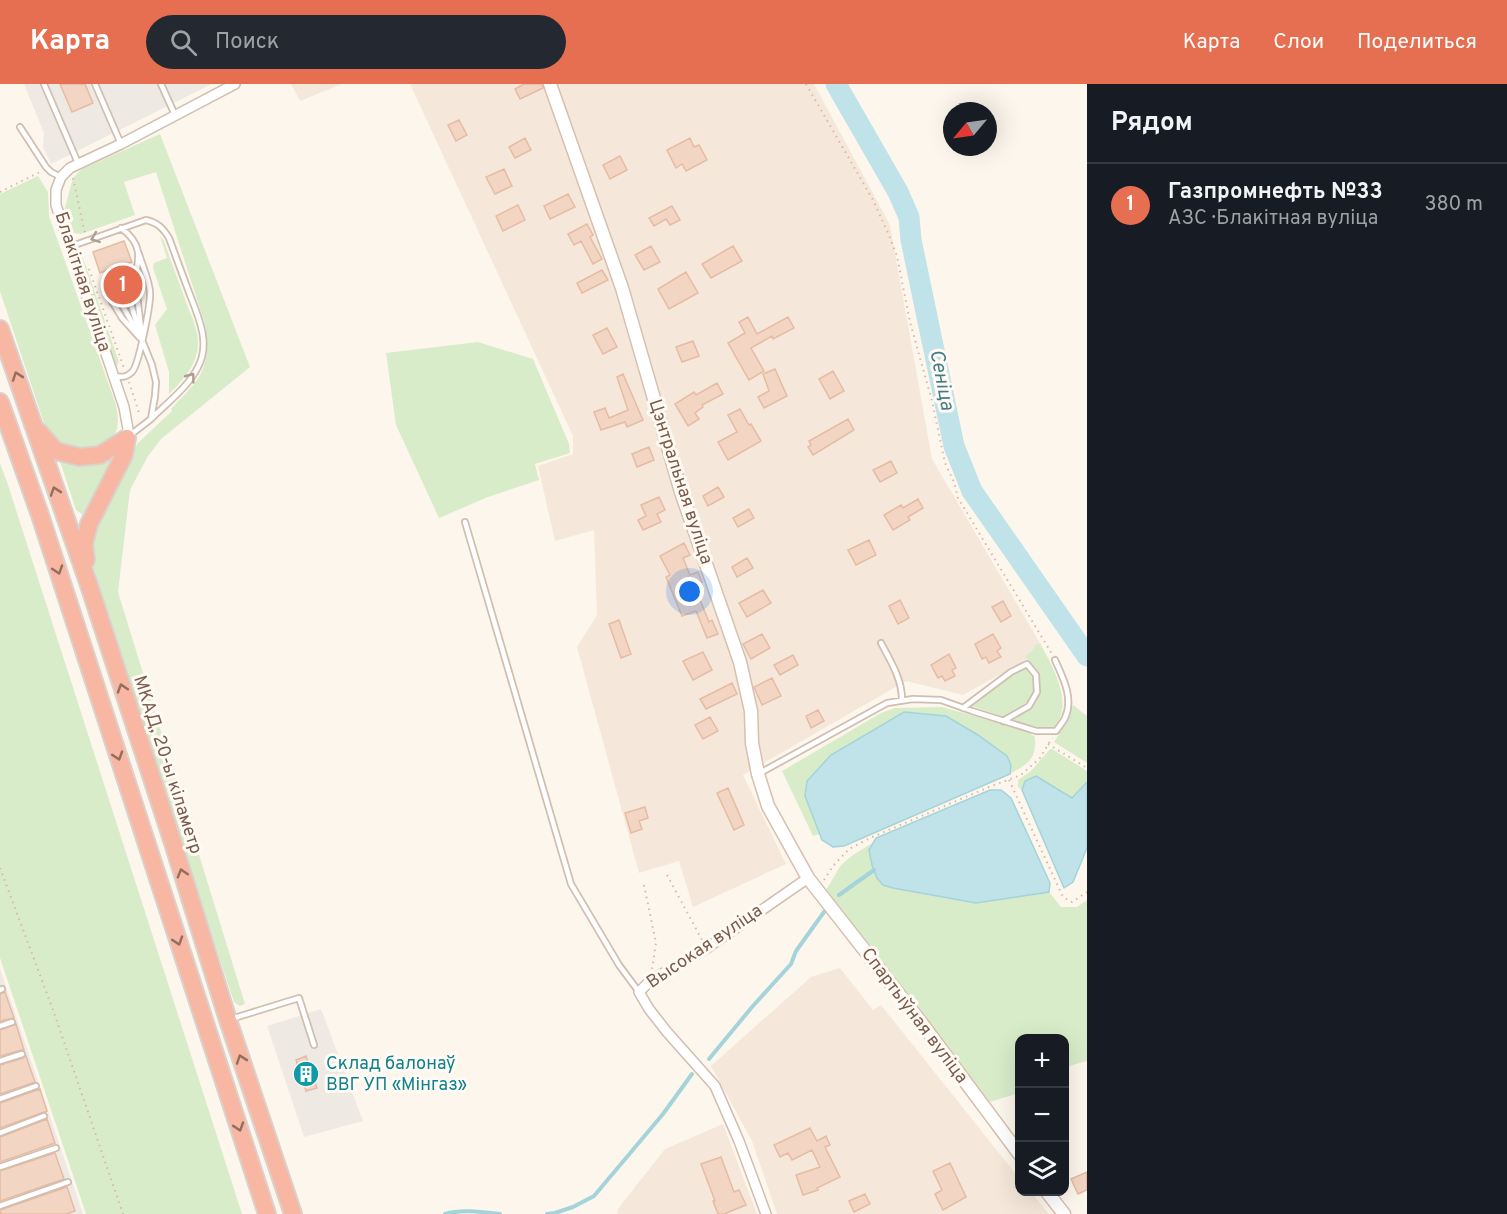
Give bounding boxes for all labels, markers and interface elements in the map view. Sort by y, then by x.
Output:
search box [146,15,566,69]
text: Карта [30,24,110,60]
icon: search [167,26,200,59]
text: Поиск [215,29,279,56]
text: Карта [1183,29,1240,56]
text: Слои [1273,29,1324,56]
text: Поделиться [1357,29,1477,56]
north arrow [943,102,997,156]
text: Рядом [1111,107,1193,140]
text: Газпромнефть №33 [1168,179,1383,206]
text: 1 [1127,192,1135,218]
text: 380 m [1424,192,1483,218]
text: АЗС · Блакітная вуліца [1168,206,1378,232]
street label: Блакітная вуліца [49,209,115,355]
one-way arrow [90,230,101,243]
pin: 1 [104,262,142,308]
water label: Сеніца [922,347,960,413]
one-way arrow [11,371,24,381]
one-way arrow [184,372,195,383]
street label: Цэнтральная вуліца [642,397,718,567]
one-way arrow [50,486,63,496]
one-way arrow [51,564,63,575]
your location [675,577,704,606]
street label: МКАД, 20-ы кіламетр [127,673,207,857]
one-way arrow [117,683,129,694]
one-way arrow [111,750,123,761]
one-way arrow [177,868,189,879]
street label: Высокая вуліца [643,900,767,994]
one-way arrow [171,935,184,946]
street label: Спартыўная вуліца [855,944,973,1088]
map controls [1015,1034,1069,1196]
button: + [1015,1034,1069,1088]
place label: Склад балонаў ВВГ УП «Мінгаз» [326,1053,467,1097]
one-way arrow [236,1054,248,1065]
building icon: Склад балонаў ВВГ УП «Мінгаз» [291,1059,321,1089]
button: − [1015,1088,1069,1142]
one-way arrow [231,1121,244,1132]
button: layers [1015,1142,1069,1196]

